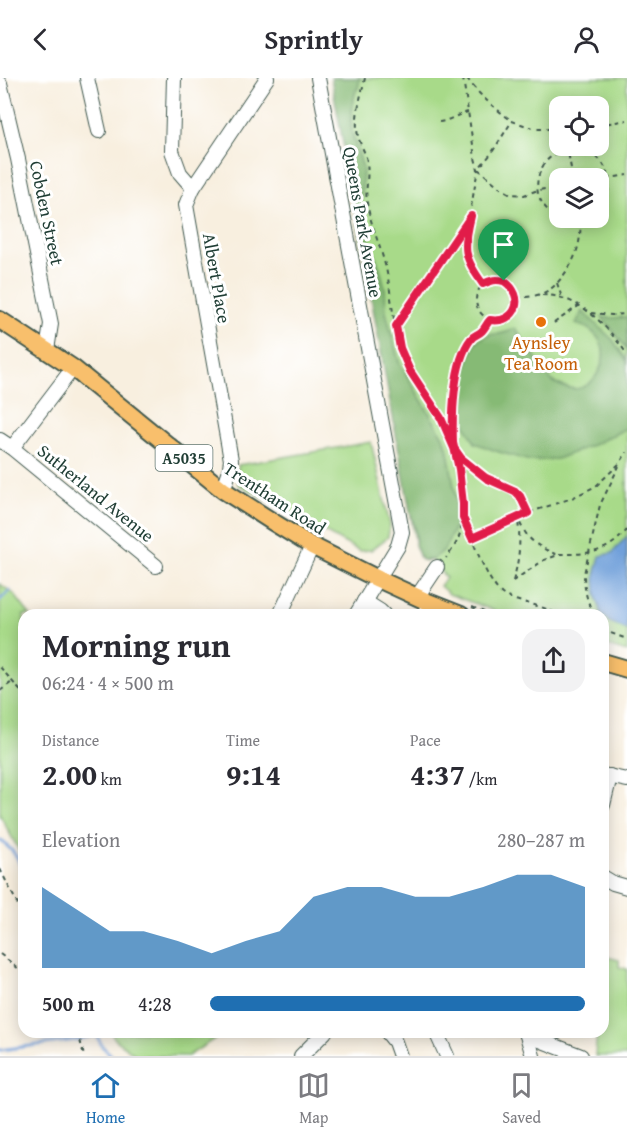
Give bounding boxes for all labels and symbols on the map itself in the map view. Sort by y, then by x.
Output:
street label: Queens Park Avenue [336,144,390,300]
street label: Cobden Street [23,158,71,268]
pin [478,219,529,281]
street label: Albert Place [196,231,238,325]
marker: Aynsley Tea Room [534,315,548,329]
place label: Aynsley Tea Room [504,329,578,377]
street label: Sutherland Avenue [32,437,160,549]
road number: A5035 [156,445,213,471]
street label: Trentham Road [219,455,332,541]

